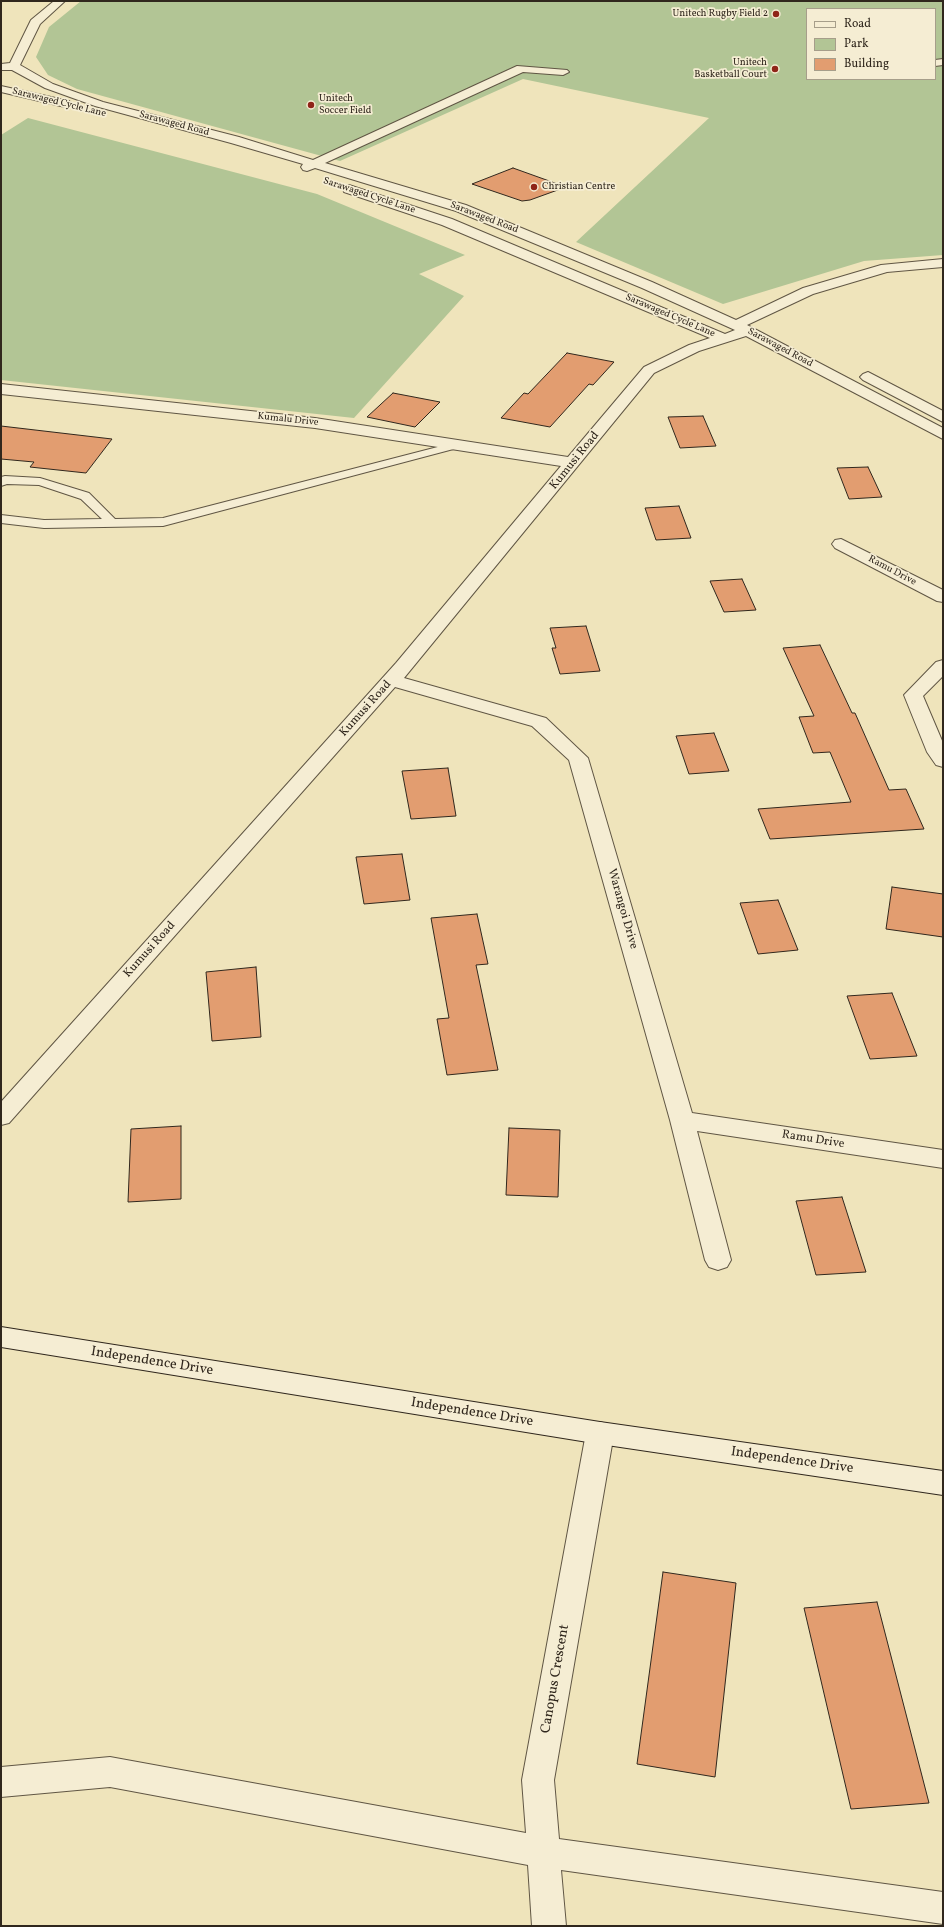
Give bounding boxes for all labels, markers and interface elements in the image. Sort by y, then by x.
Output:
place label: Unitech Rugby Field 2 [673,8,768,20]
legend [806,8,936,80]
marker: Unitech Rugby Field 2 [771,9,781,19]
text: Road [844,16,871,32]
text: Park [844,36,869,52]
text: Building [844,56,889,72]
place label: Unitech Basketball Court [694,57,767,80]
marker: Unitech Basketball Court [770,64,780,74]
street label: Sarawaged Cycle Lane [11,86,107,120]
place label: Unitech Soccer Field [319,93,371,116]
marker: Unitech Soccer Field [306,100,316,110]
street label: Sarawaged Road [138,109,210,139]
street label: Sarawaged Cycle Lane [321,175,417,217]
place label: Christian Centre [542,181,615,193]
marker: Christian Centre [529,182,539,192]
street label: Sarawaged Road [448,199,520,237]
street label: Sarawaged Cycle Lane [623,292,717,340]
street label: Sarawaged Road [745,326,815,370]
street label: Kumalu Drive [257,411,319,429]
street label: Kumusi Road [547,429,603,493]
street label: Ramu Drive [866,553,918,589]
street label: Kumusi Road [337,678,395,740]
street label: Warangoi Drive [604,867,640,951]
street label: Kumusi Road [121,919,179,981]
street label: Ramu Drive [781,1128,845,1152]
street label: Independence Drive [90,1344,214,1380]
street label: Independence Drive [410,1395,534,1431]
street label: Independence Drive [730,1444,854,1478]
street label: Canopus Crescent [538,1623,574,1735]

